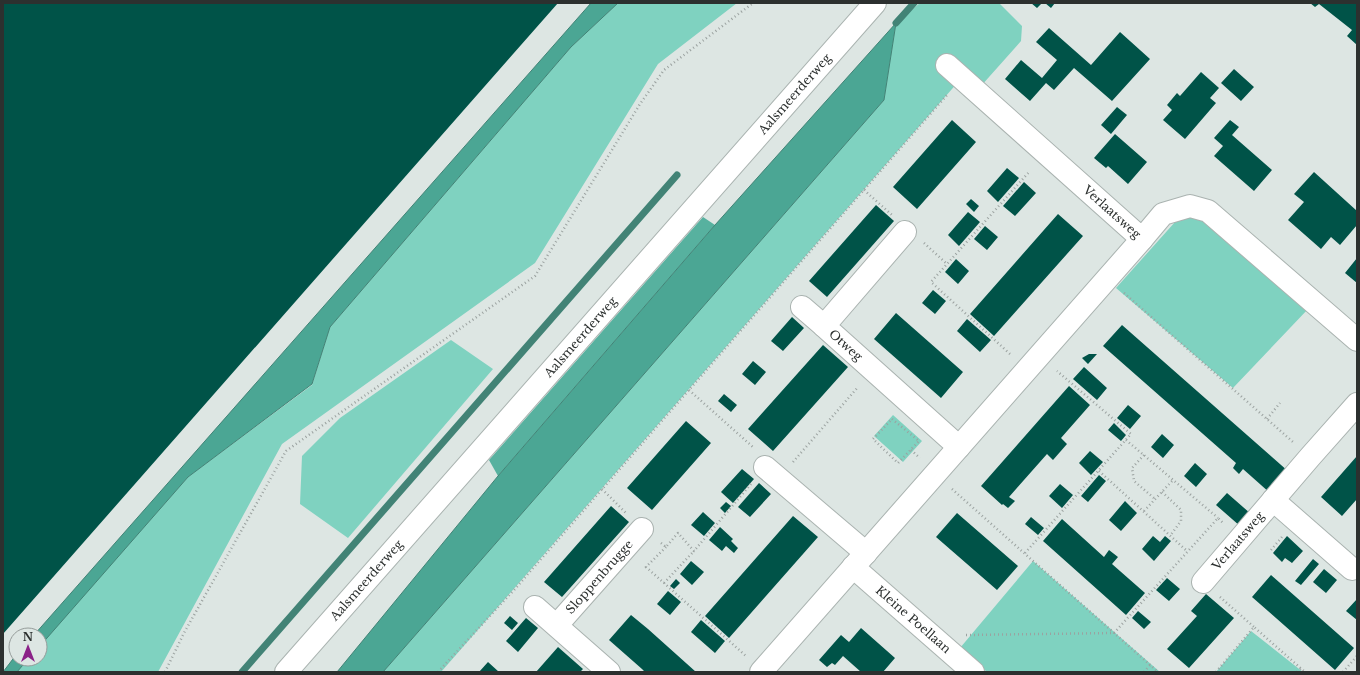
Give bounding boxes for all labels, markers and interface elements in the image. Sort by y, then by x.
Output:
street label: Aalsmeerderweg [754,50,834,138]
street label: Verlaatsweg [1080,181,1145,242]
street label: Aalsmeerderweg [540,293,620,381]
street label: Otweg [826,326,866,364]
street label: Verlaatsweg [1208,508,1267,574]
street label: Aalsmeerderweg [326,536,406,624]
street label: Sloppenbrugge [562,537,636,617]
street label: Kleine Poellaan [873,582,954,656]
north arrow [8,627,48,667]
text: N [23,630,34,644]

